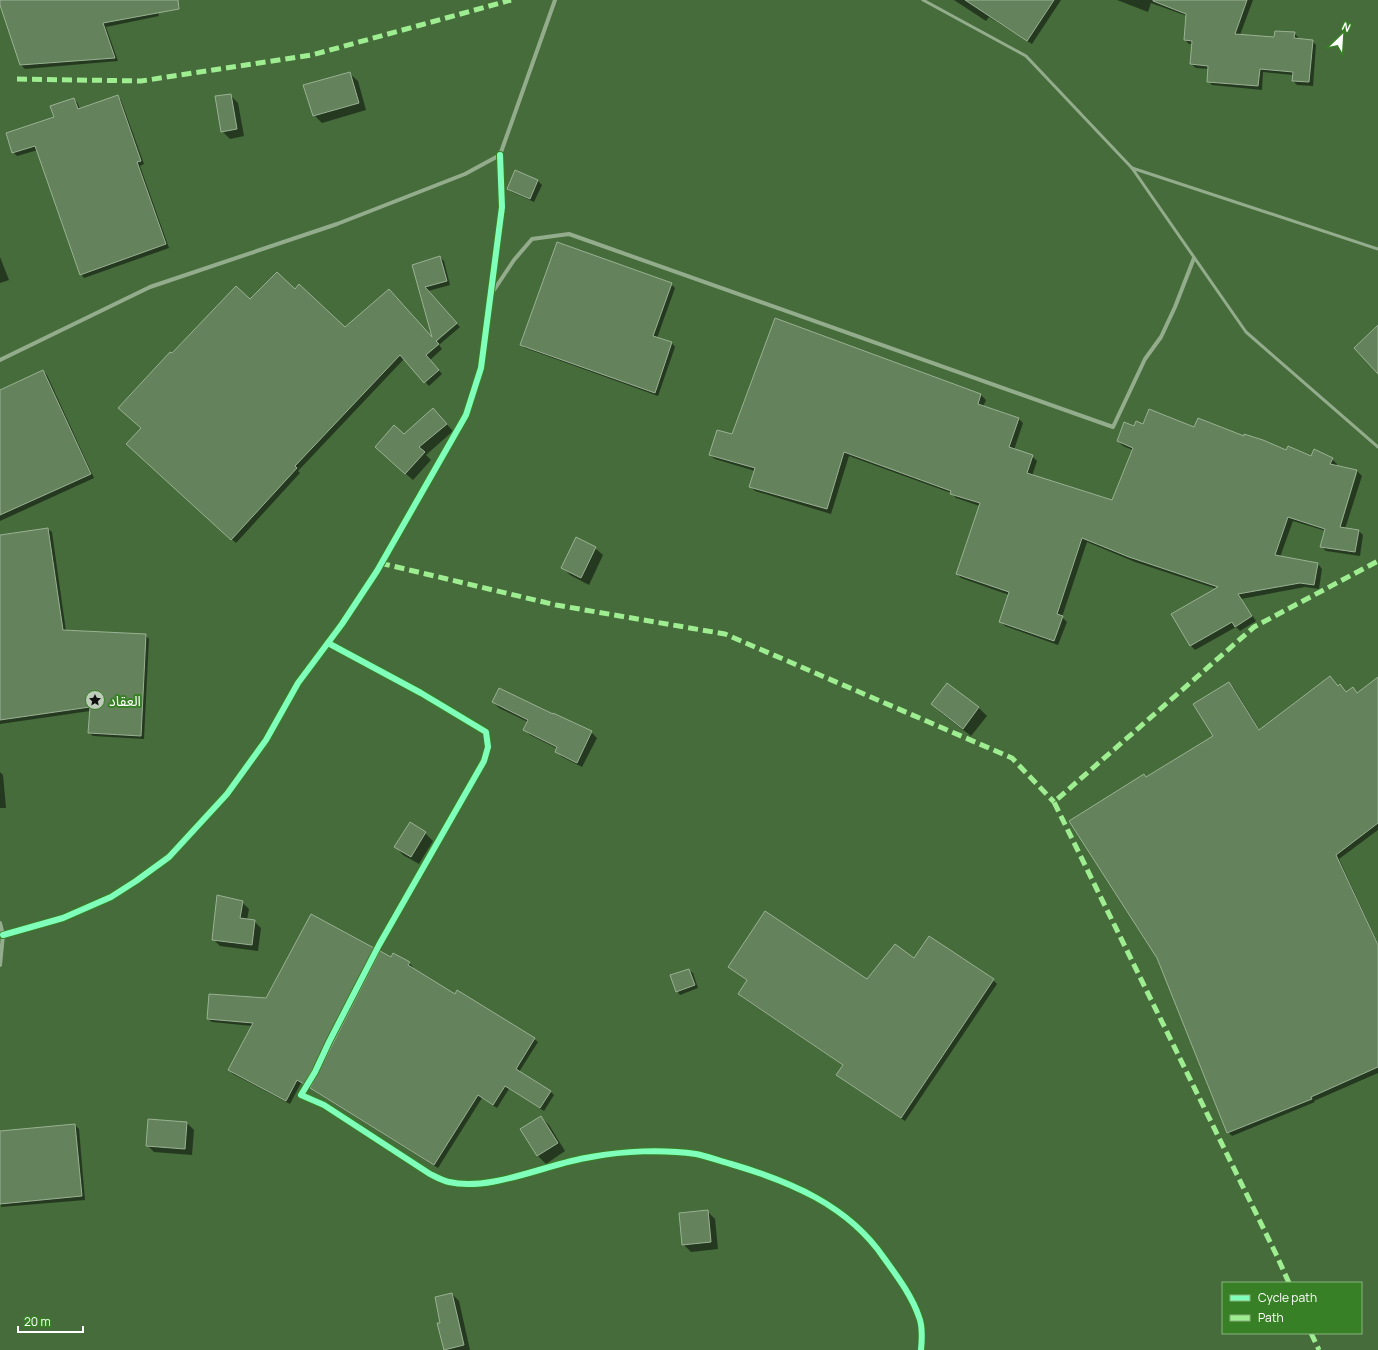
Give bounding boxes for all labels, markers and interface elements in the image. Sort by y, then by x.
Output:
north arrow [1322,16,1362,56]
text: N [1340,18,1353,35]
place icon: العقاد [84,689,106,711]
place label: العقاد [109,691,141,710]
legend [1222,1282,1362,1334]
text: Cycle path [1258,1289,1317,1306]
scale bar [18,1308,83,1334]
text: Path [1258,1309,1284,1326]
text: 20 m [24,1313,51,1330]

